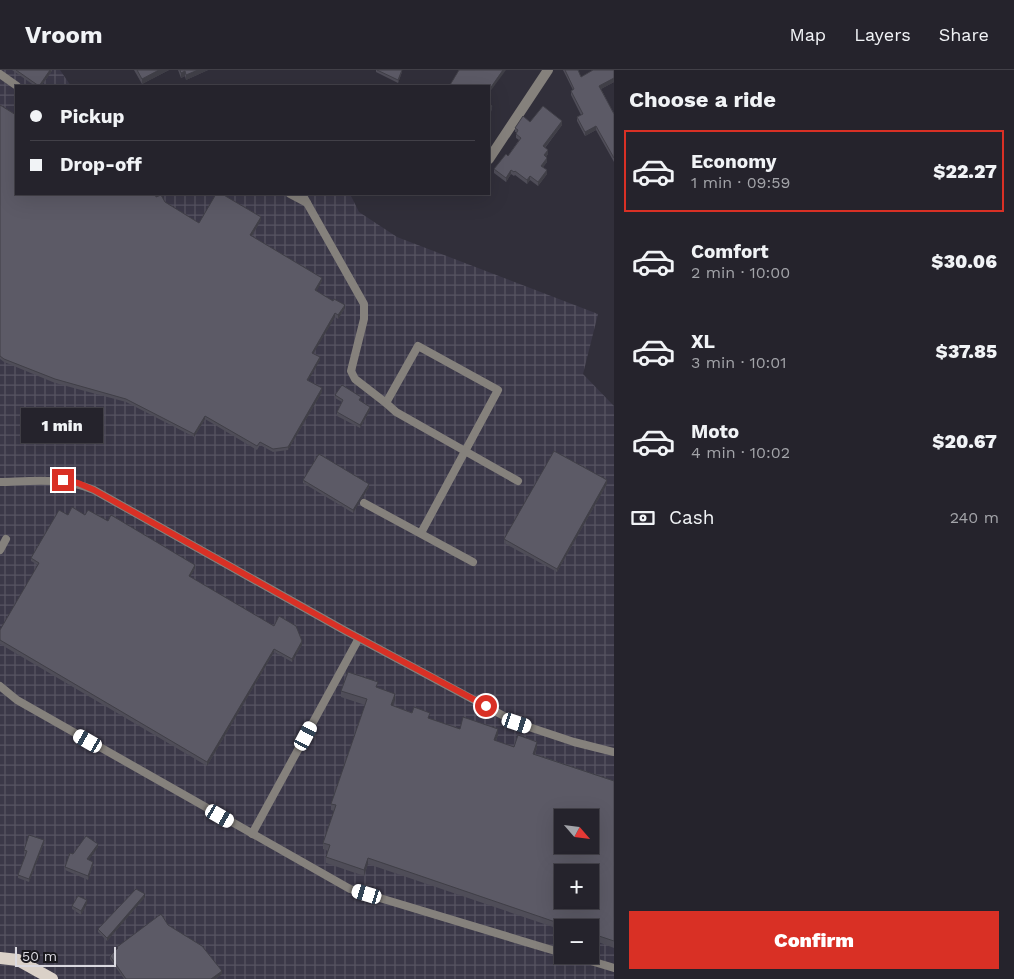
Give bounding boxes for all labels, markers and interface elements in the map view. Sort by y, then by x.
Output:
text: Vroom [25,21,103,49]
text: Map [789,24,826,45]
text: Layers [854,24,911,45]
text: Share [939,24,989,45]
text: Choose a ride [629,87,776,112]
text: Pickup [60,105,124,128]
icon: car [631,149,676,194]
text: Economy [691,150,776,173]
text: Drop-off [60,153,142,176]
text: $22.27 [933,160,997,183]
text: 1 min · 09:59 [691,173,790,192]
icon: car [631,239,676,284]
text: Comfort [691,240,769,263]
text: $30.06 [931,250,997,273]
text: 2 min · 10:00 [691,263,790,282]
icon: car [631,329,676,374]
text: XL [691,330,715,353]
text: $37.85 [936,340,997,363]
text: 3 min · 10:01 [691,353,787,372]
callout: 1 min [22,408,104,442]
text: 1 min [41,416,83,435]
icon: car [631,419,676,464]
text: Moto [691,420,739,443]
text: $20.67 [932,430,997,453]
text: 4 min · 10:02 [691,443,790,462]
route end [52,469,74,491]
icon: cash [629,504,657,532]
text: Cash [669,506,715,529]
text: 240 m [950,508,999,527]
route start [475,695,497,717]
car [500,711,533,735]
car [292,719,319,753]
car [71,727,104,755]
car [203,802,236,830]
north arrow [554,809,599,854]
map controls [554,809,599,964]
button: + [554,864,599,909]
car [350,882,383,906]
button: Confirm [629,911,999,969]
button: − [554,919,599,964]
scale bar [15,944,116,967]
text: 50 m [22,948,57,964]

